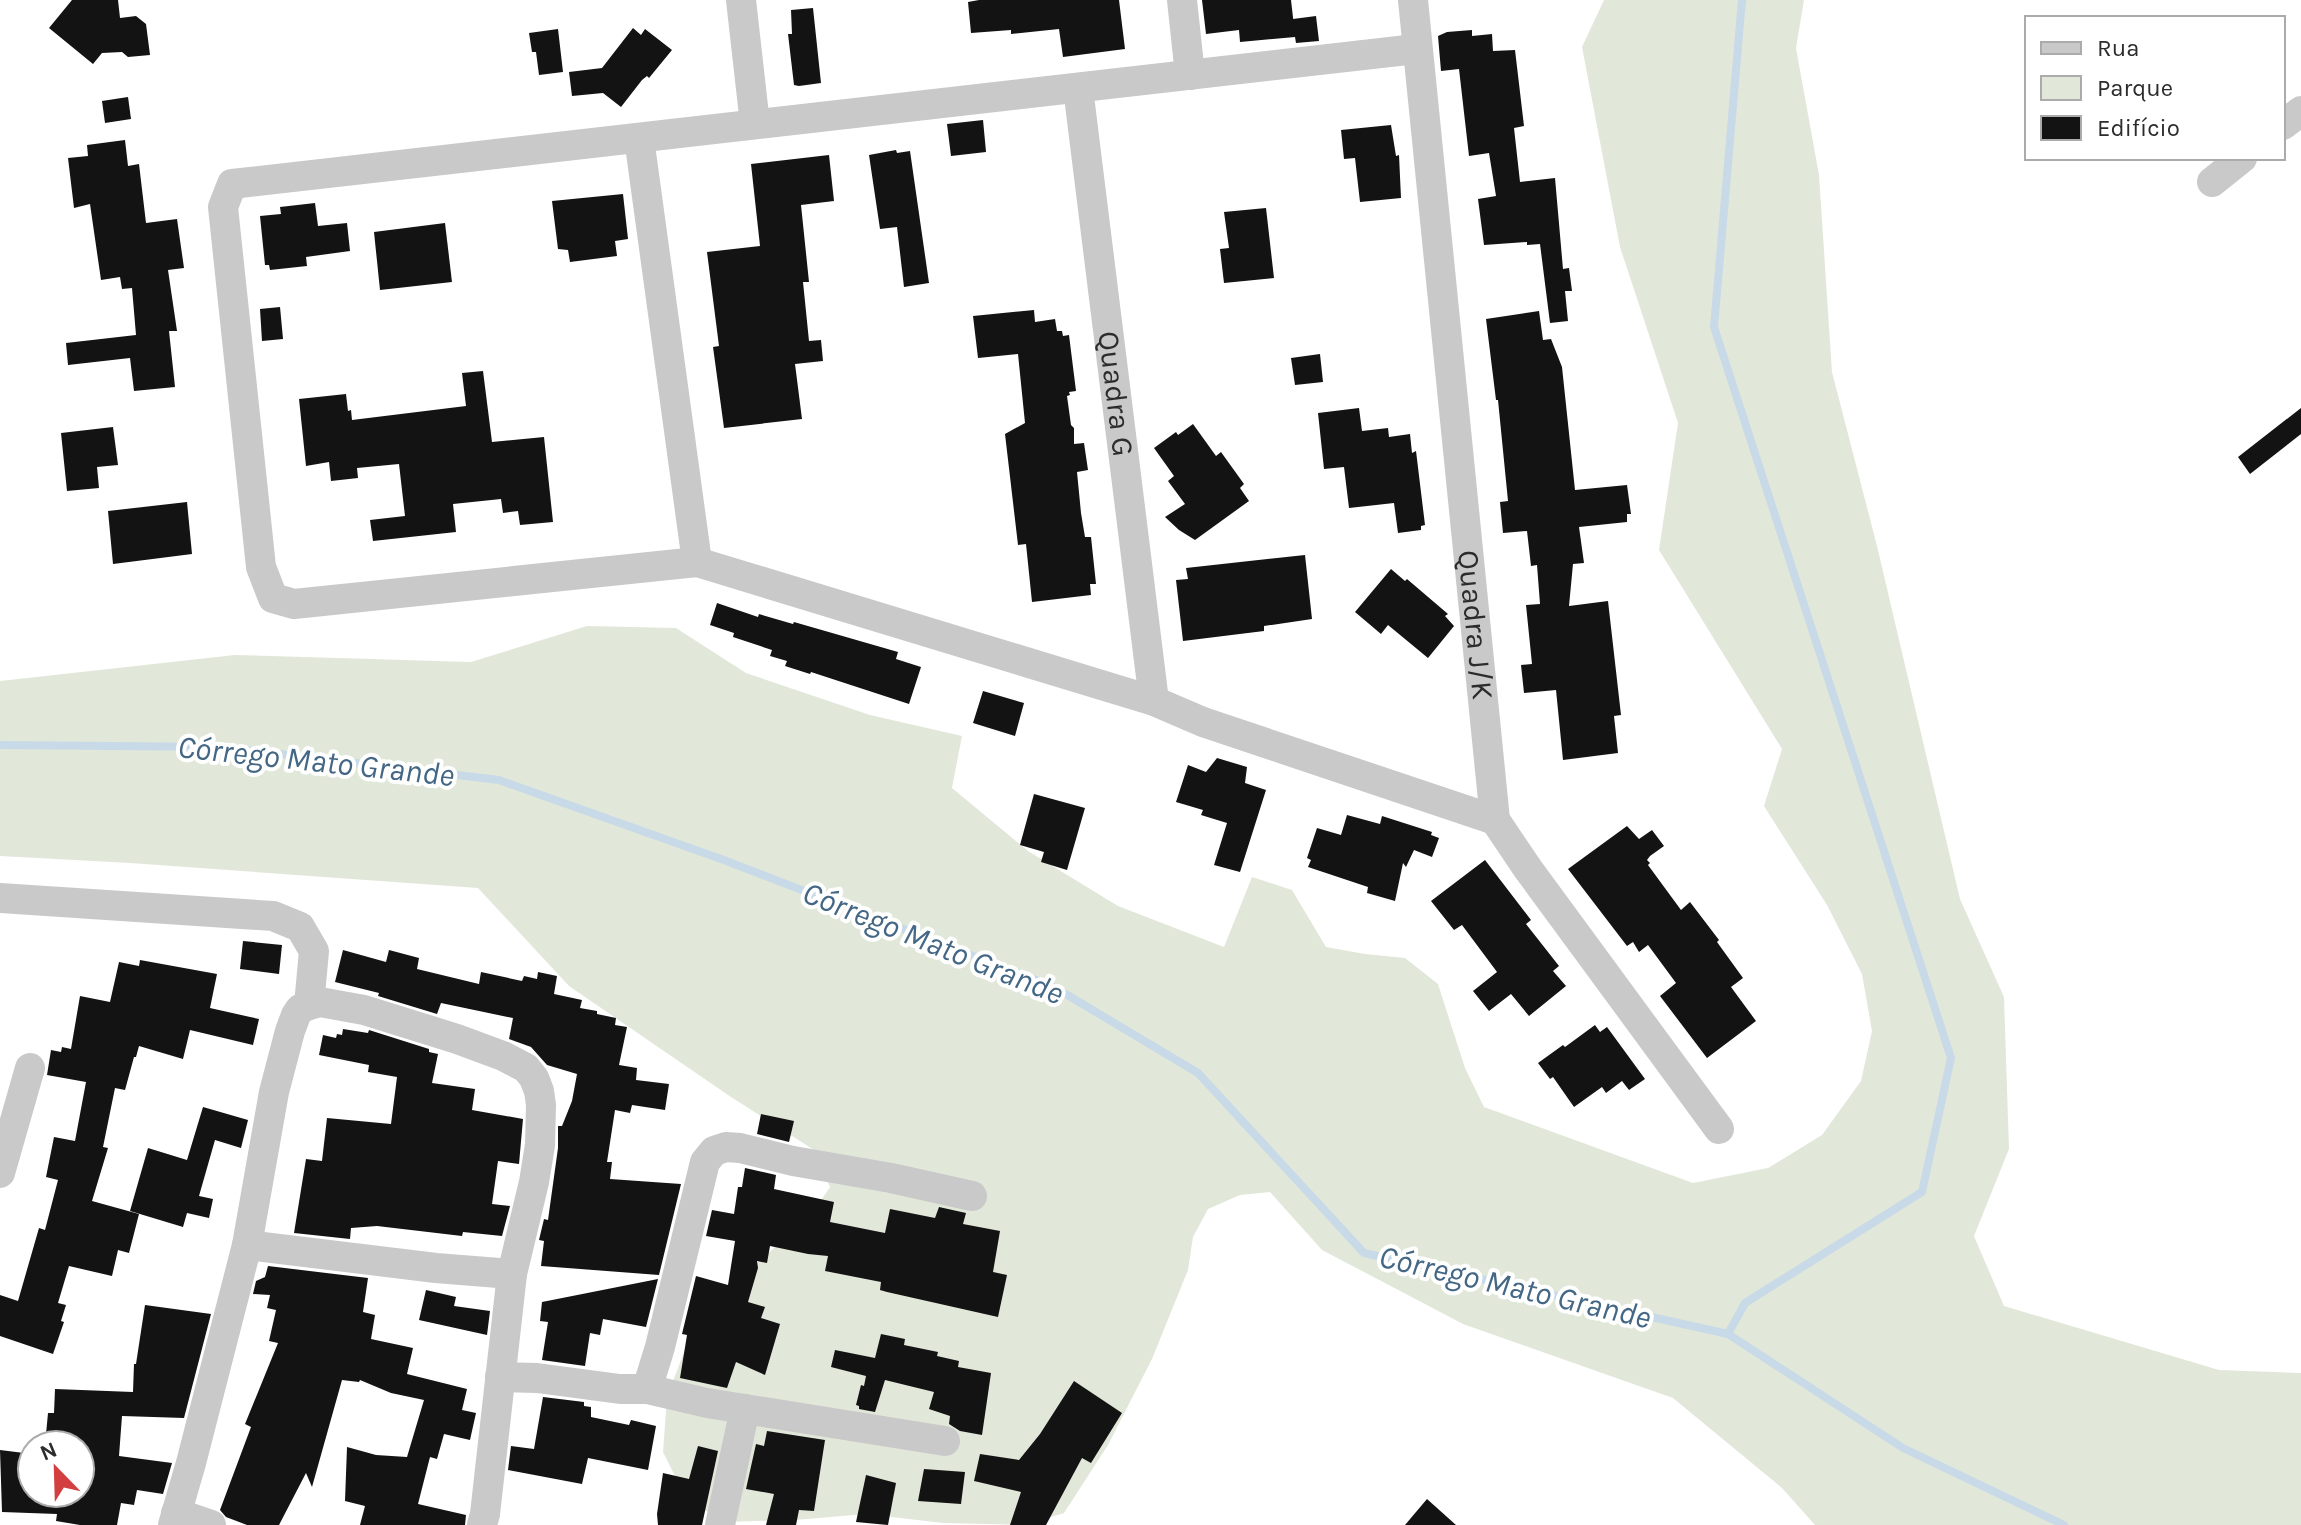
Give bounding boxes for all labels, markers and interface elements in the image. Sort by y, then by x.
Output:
legend [2025,16,2285,160]
text: Rua [2097,34,2139,62]
text: Parque [2097,74,2173,102]
text: Edifício [2097,114,2180,142]
street label: Quadra G [1090,329,1142,458]
street label: Quadra J/K [1450,549,1501,701]
water label: Córrego Mato Grande [176,728,456,794]
water label: Córrego Mato Grande [797,874,1069,1012]
water label: Córrego Mato Grande [1375,1238,1655,1336]
north arrow [16,1429,96,1509]
text: N [36,1436,61,1467]

